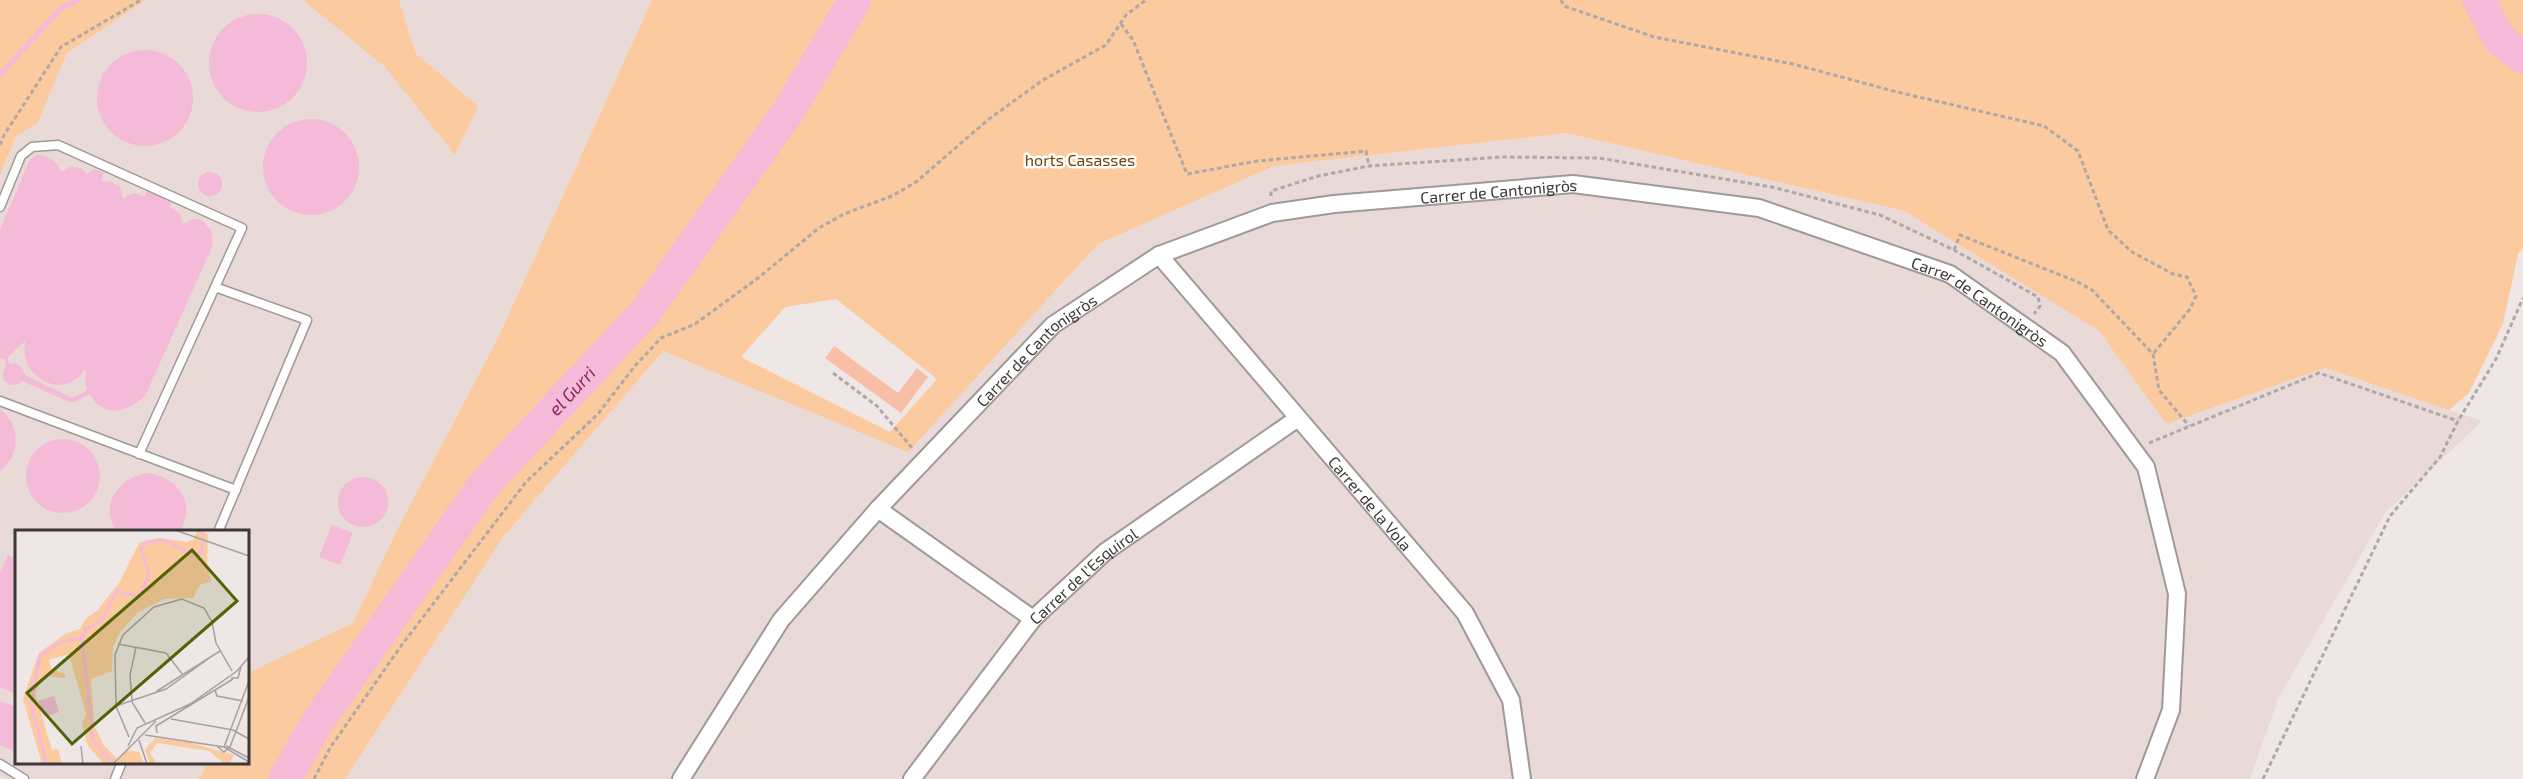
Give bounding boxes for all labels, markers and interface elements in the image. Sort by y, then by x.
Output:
park label: horts Casasses [1025,150,1135,169]
street label: Carrer de Cantonigròs [1419,174,1579,206]
street label: Carrer de Cantonigròs [1909,252,2052,350]
street label: Carrer de Cantonigròs [971,290,1100,410]
water label: el Gurri [544,361,600,420]
street label: Carrer de la Vola [1325,452,1417,554]
street label: Carrer de l'Esquirol [1025,523,1141,628]
inset map [15,530,249,764]

